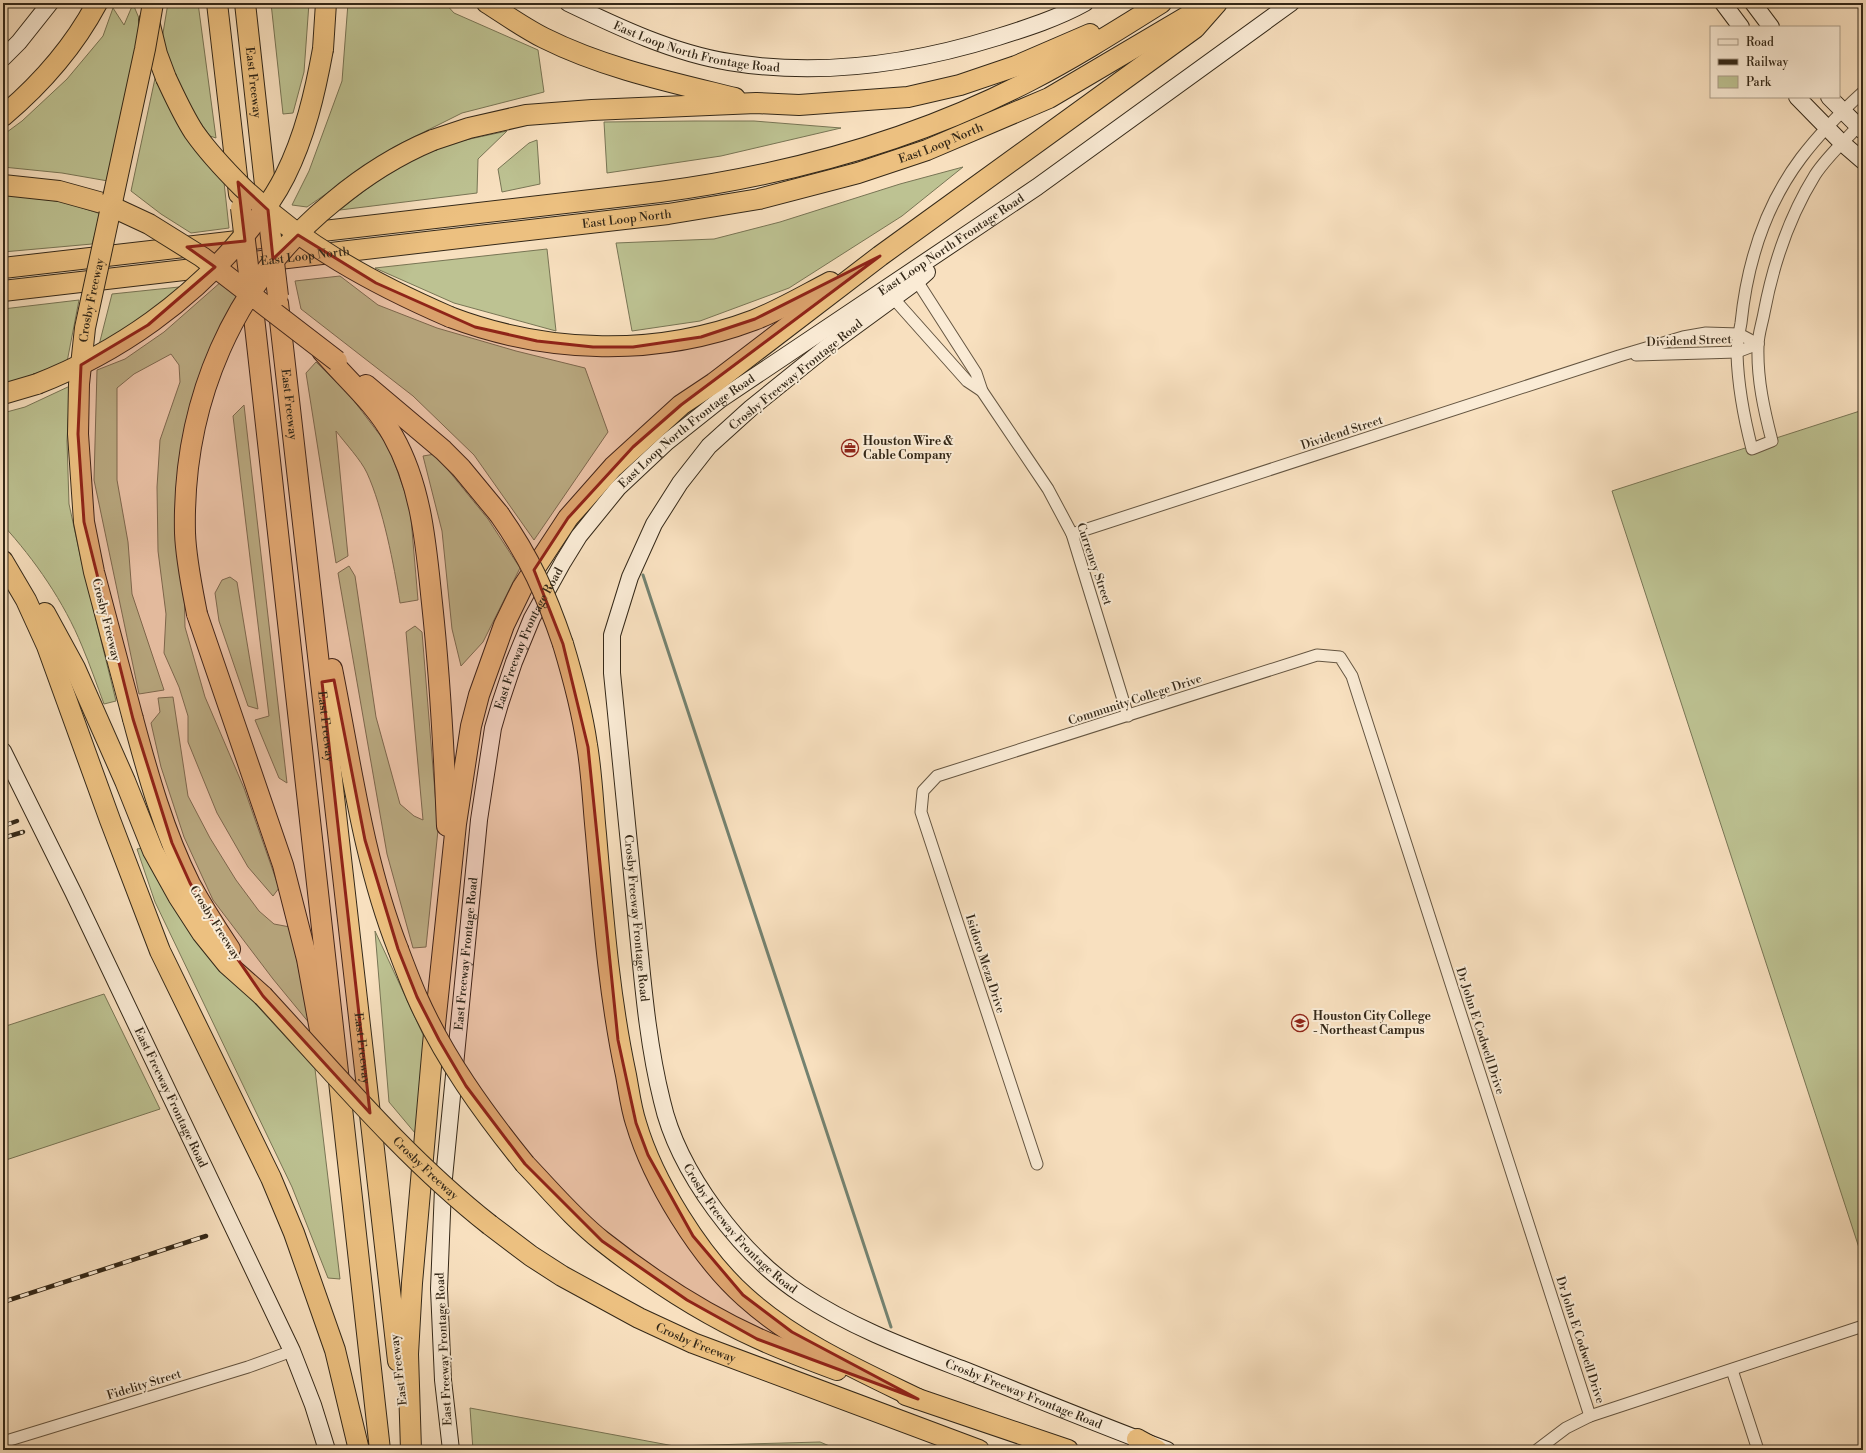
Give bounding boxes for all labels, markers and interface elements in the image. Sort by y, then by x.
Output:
street label: East Loop North Frontage Road [611,18,780,75]
legend [1710,26,1840,98]
text: Road [1746,35,1774,50]
street label: East Freeway [242,46,265,119]
text: Railway [1746,55,1788,70]
text: Park [1746,75,1772,90]
street label: East Loop North [896,119,985,167]
street label: East Loop North Frontage Road [875,190,1027,299]
street label: East Loop North [581,206,672,231]
street label: East Loop North [259,243,351,269]
street label: Crosby Freeway [76,257,107,343]
street label: Crosby Freeway Frontage Road [726,316,866,434]
street label: Dividend Street [1646,332,1733,350]
street label: East Freeway [278,368,301,441]
street label: East Loop North Frontage Road [615,371,758,491]
street label: Dividend Street [1299,412,1386,453]
place label: Houston Wire & Cable Company [863,434,953,463]
office icon: Houston Wire & Cable Company [840,438,860,458]
street label: Currency Street [1073,521,1115,608]
street label: East Freeway Frontage Road [491,565,566,711]
street label: Crosby Freeway [88,577,124,663]
street label: Community College Drive [1066,671,1204,729]
street label: East Freeway [315,690,338,763]
street label: Crosby Freeway Frontage Road [621,834,652,1003]
street label: East Freeway Frontage Road [451,876,481,1031]
street label: Crosby Freeway [186,883,244,963]
street label: Isidoro Meza Drive [962,913,1008,1015]
street label: Dr John E Codwell Drive [1452,966,1508,1096]
place label: Houston City College - Northeast Campus [1313,1009,1432,1038]
street label: East Freeway [351,1012,374,1085]
school or university icon: Houston City College - Northeast Campus [1290,1013,1310,1033]
street label: East Freeway Frontage Road [131,1025,211,1170]
street label: Crosby Freeway [390,1133,462,1203]
street label: Crosby Freeway Frontage Road [680,1161,800,1297]
street label: East Freeway Frontage Road [432,1272,456,1426]
street label: Dr John E Codwell Drive [1552,1275,1608,1405]
street label: Crosby Freeway [653,1319,738,1366]
street label: East Freeway [387,1333,411,1406]
street label: Crosby Freeway Frontage Road [943,1356,1104,1432]
street label: Fidelity Street [105,1366,184,1403]

